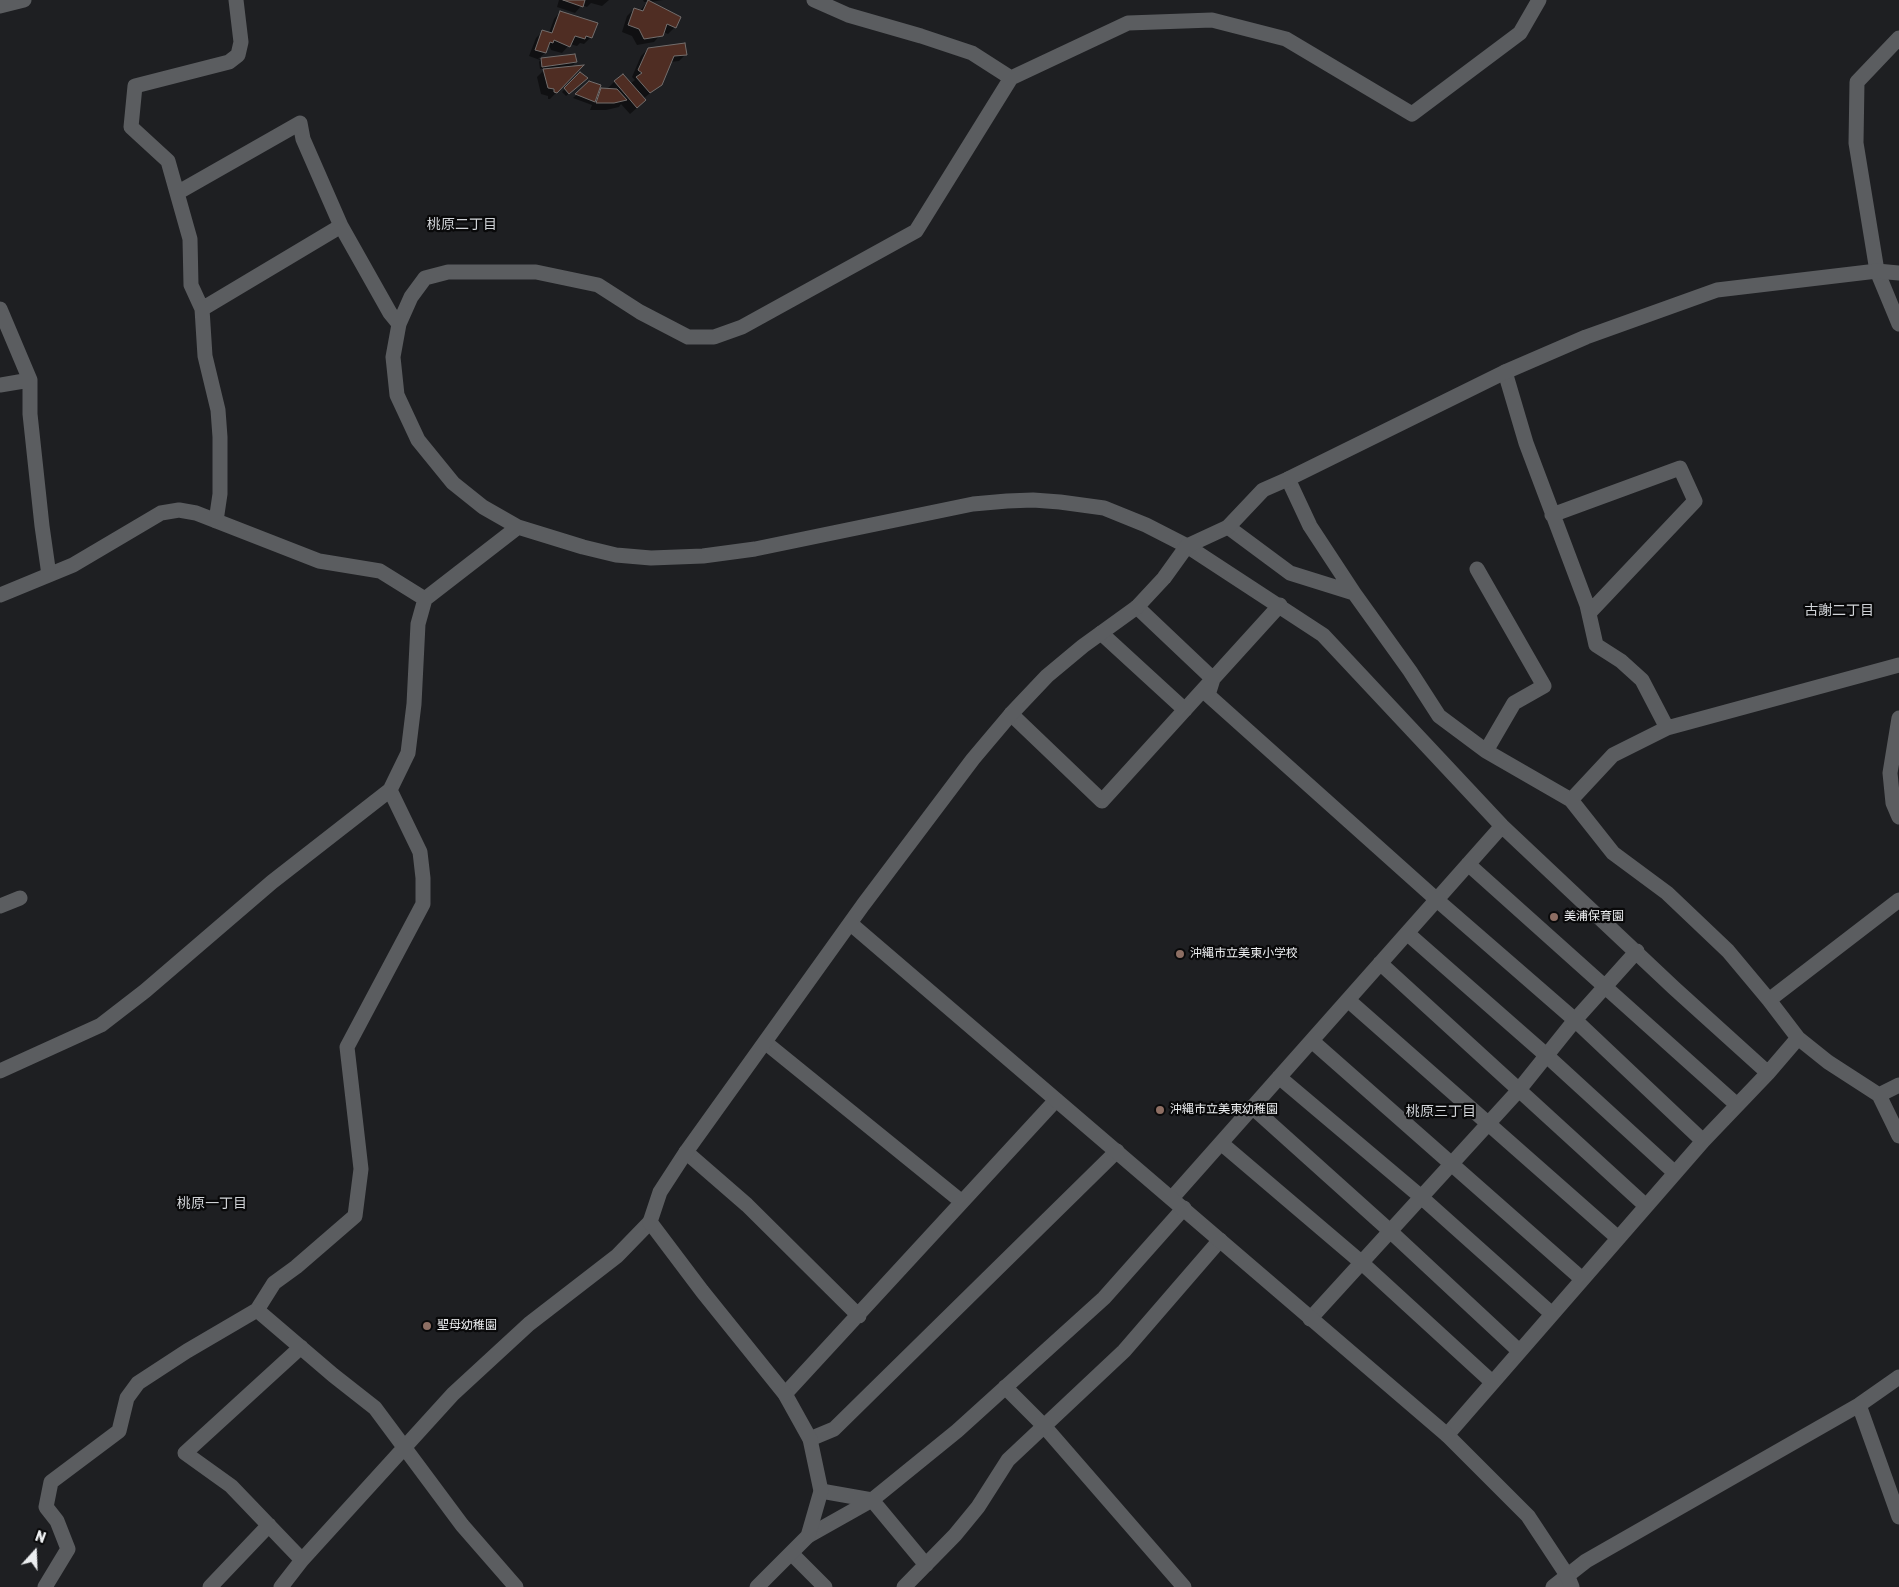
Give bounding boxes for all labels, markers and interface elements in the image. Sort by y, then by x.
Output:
district label: 桃原二丁目 [427,217,497,233]
district label: 古謝二丁目 [1804,603,1874,619]
place label: 美浦保育園 [1564,910,1624,924]
marker: 美浦保育園 [1548,911,1560,923]
place label: 沖縄市立美東小学校 [1190,947,1298,961]
marker: 沖縄市立美東小学校 [1174,948,1186,960]
place label: 沖縄市立美東幼稚園 [1170,1103,1278,1117]
marker: 沖縄市立美東幼稚園 [1154,1104,1166,1116]
district label: 桃原三丁目 [1406,1104,1476,1120]
district label: 桃原一丁目 [177,1196,247,1212]
place label: 聖母幼稚園 [437,1319,497,1333]
marker: 聖母幼稚園 [421,1320,433,1332]
north arrow [10,1527,60,1577]
text: N [33,1528,48,1547]

